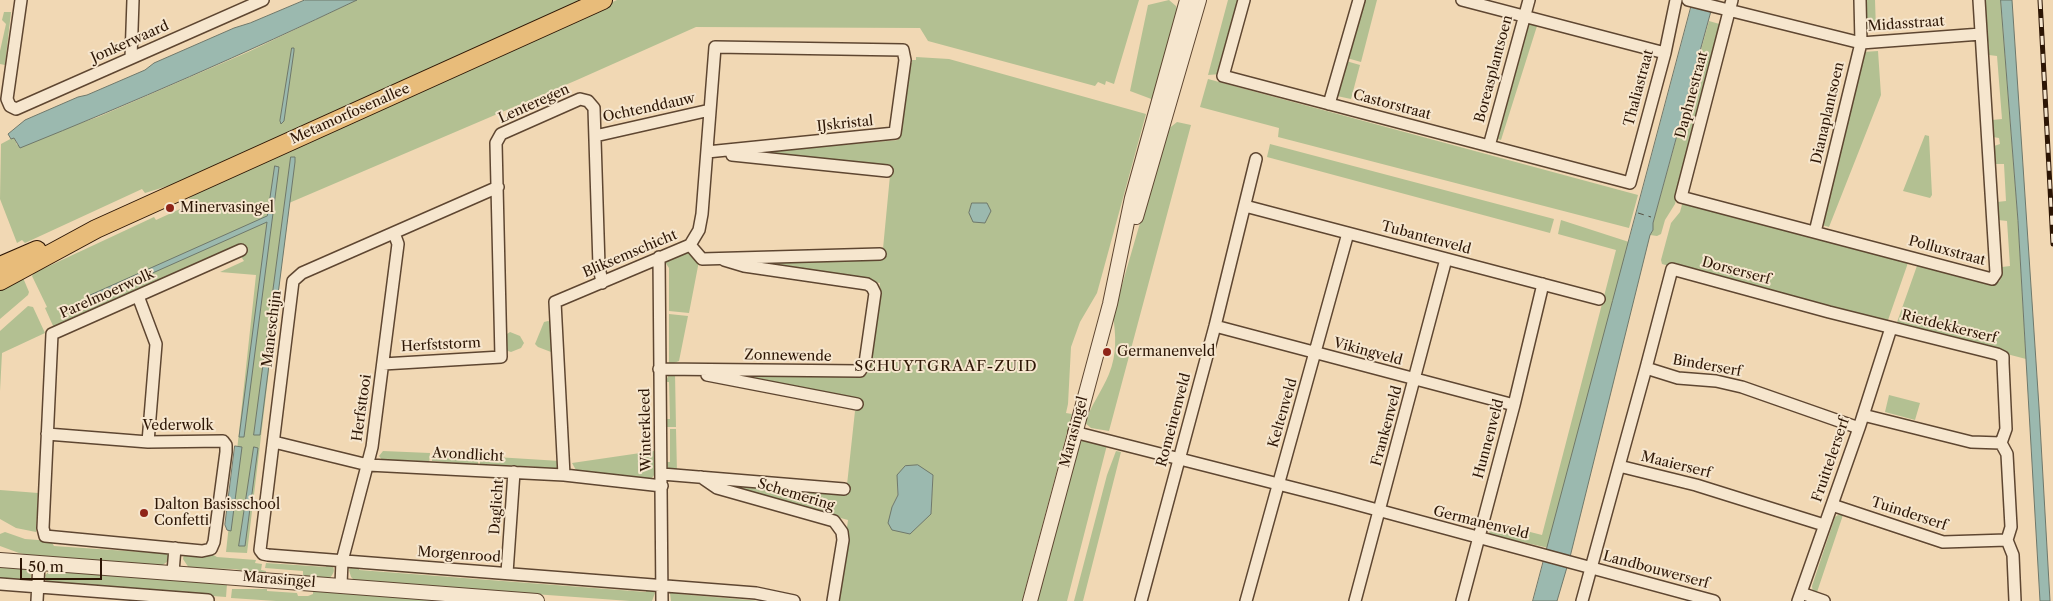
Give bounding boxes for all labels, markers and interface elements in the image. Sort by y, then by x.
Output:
street label: Boreasplantsoen [1472,13,1516,125]
street label: Midasstraat [1867,13,1945,35]
street label: Jonkerwaard [88,17,172,67]
street label: Thaliastraat [1621,48,1657,128]
street label: Daphnestraat [1672,50,1712,140]
street label: Dianaplantsoen [1808,60,1848,166]
street label: Metamorfosenallee [288,80,412,148]
street label: Lenteregen [496,81,572,127]
street label: Castorstraat [1351,87,1433,123]
street label: Ochtenddauw [601,90,697,126]
street label: IJskristal [816,113,874,135]
place label: Minervasingel [180,200,274,216]
marker: Minervasingel [164,202,176,214]
street label: Tubantenveld [1379,218,1473,258]
street label: Bliksemschicht [580,227,680,281]
street label: Polluxstraat [1907,233,1987,269]
street label: Dorserserf [1700,254,1772,288]
street label: Parelmoerwolk [57,266,157,322]
street label: Maneschijn [259,290,285,368]
street label: Rietdekkerserf [1899,307,1999,347]
street label: Herfststorm [401,335,481,355]
street label: Vikingveld [1332,335,1404,369]
place label: Germanenveld [1117,344,1215,360]
marker: Germanenveld [1101,346,1113,358]
street label: Zonnewende [744,347,832,365]
street label: Binderserf [1671,352,1743,380]
district label: SCHUYTGRAAF-ZUID [852,358,1040,376]
street label: Romeinenveld [1153,371,1195,469]
street label: Herfsttooi [349,373,375,443]
street label: Keltenveld [1265,376,1301,450]
street label: Frankenveld [1368,384,1406,468]
street label: Winterkleed [637,388,655,472]
street label: Marasingel [1056,395,1092,469]
street label: Hunnenveld [1470,397,1508,481]
street label: Fruittelerserf [1809,416,1853,504]
street label: Vederwolk [142,418,214,434]
street label: Avondlicht [432,445,504,465]
street label: Maaierserf [1639,448,1713,482]
street label: Schemering [756,475,836,515]
street label: Daglicht [487,479,507,535]
street label: Tuinderserf [1869,494,1949,534]
place label: Dalton Basisschool Confetti [154,497,280,530]
street label: Germanenveld [1431,503,1531,543]
marker: Dalton Basisschool Confetti [138,507,150,519]
street label: Morgenrood [417,544,501,566]
scale bar [22,548,105,580]
street label: Landbouwerserf [1601,548,1711,592]
text: 50 m [28,557,64,576]
street label: Marasingel [242,568,316,592]

